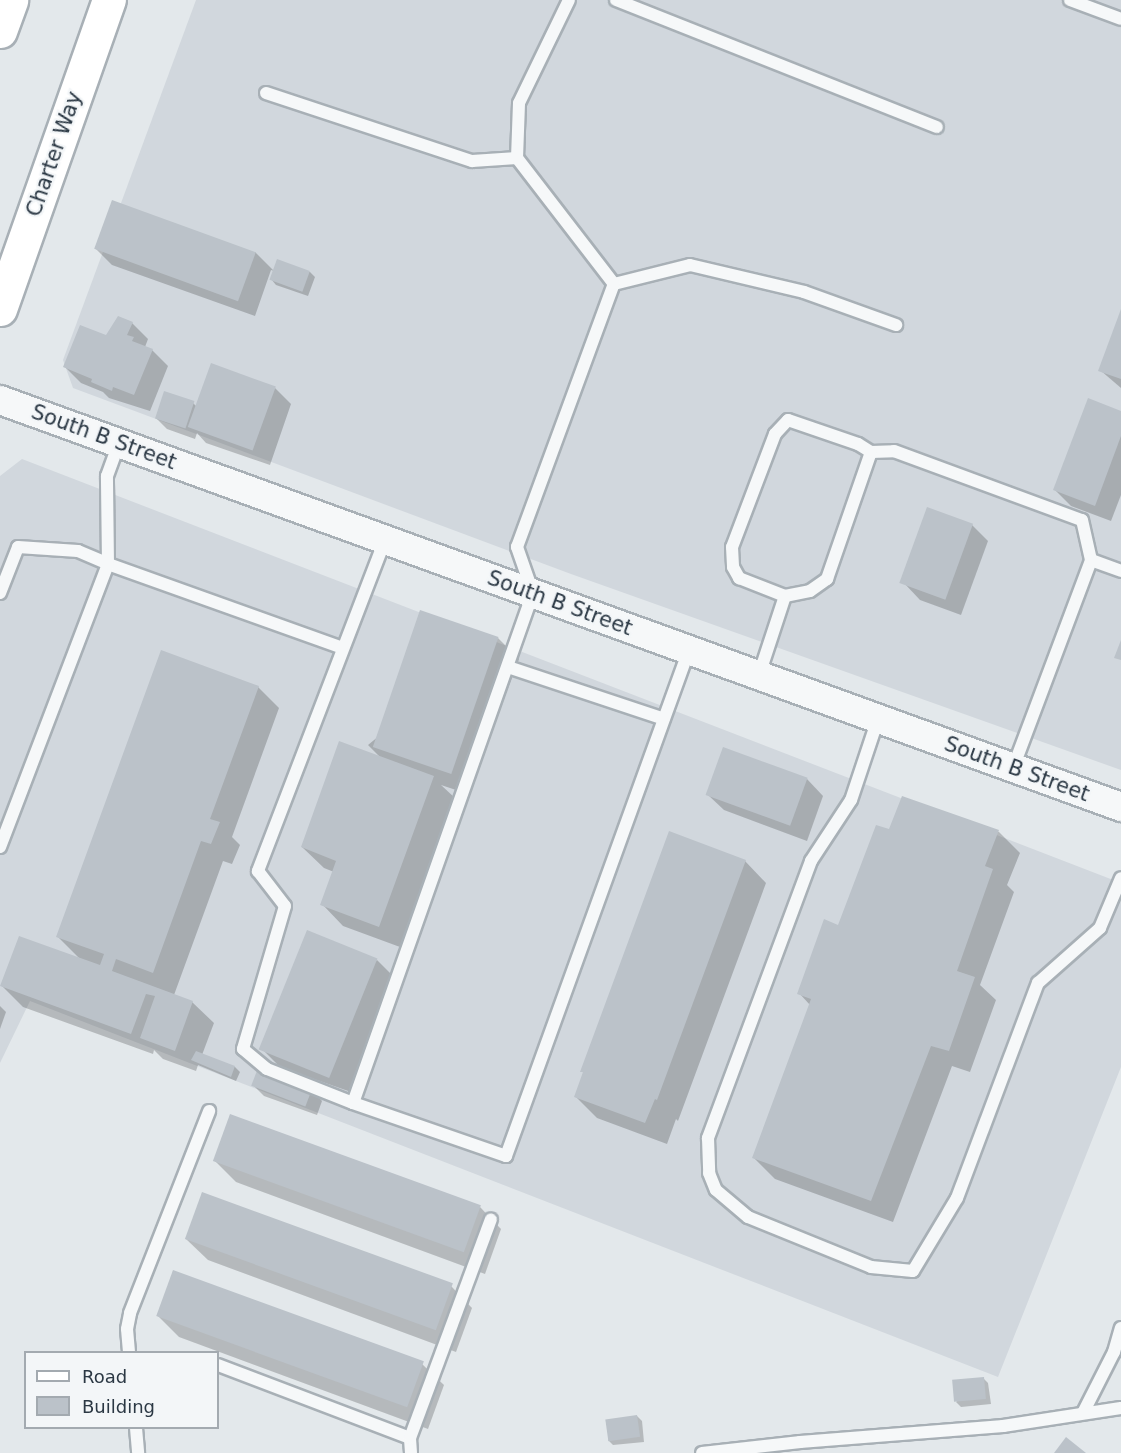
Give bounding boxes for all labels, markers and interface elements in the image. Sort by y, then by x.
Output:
street label: Charter Way [21,88,87,220]
street label: South B Street [28,399,180,475]
street label: South B Street [484,565,636,641]
street label: South B Street [941,731,1093,807]
legend [24,1351,219,1429]
text: Road [82,1366,127,1387]
text: Building [82,1396,155,1417]

